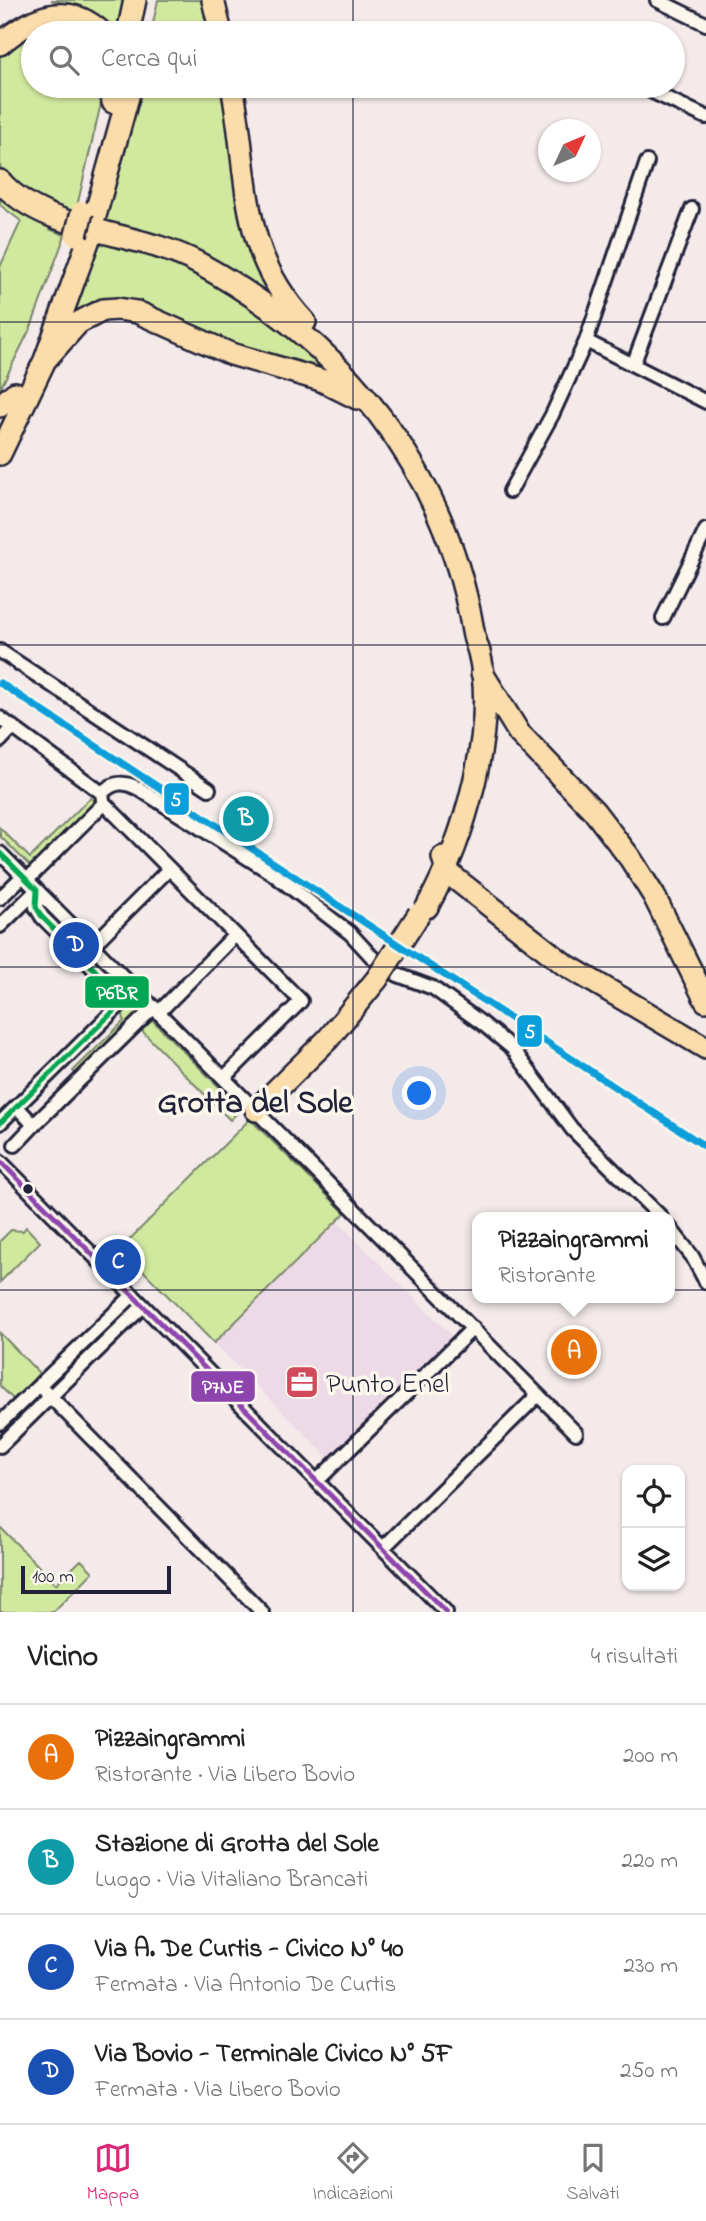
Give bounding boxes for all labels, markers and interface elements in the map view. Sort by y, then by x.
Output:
search box [21,21,685,98]
icon: search [45,41,83,79]
text: Cerca qui [101,41,197,79]
north arrow [538,119,601,182]
line badge: 5 [163,782,190,816]
text: 5 [171,788,182,815]
pin: B [223,793,269,845]
pin: D [53,919,99,971]
line badge: P6BR [84,975,150,1009]
text: P6BR [96,981,138,1008]
line badge: 5 [516,1014,543,1048]
text: 5 [525,1020,536,1047]
your location [402,1076,436,1110]
district label: Grotta del Sole [157,1081,354,1128]
unlabelled marker [21,1182,35,1196]
popup [472,1212,675,1303]
text: Pizzaingrammi [498,1222,649,1260]
pin: C [95,1236,141,1288]
text: Ristorante [498,1260,596,1293]
pin: A [551,1326,597,1378]
office icon: Punto Enel [283,1363,321,1401]
place label: Punto Enel [326,1365,449,1406]
line badge: P7NE [190,1370,256,1403]
text: P7NE [202,1375,244,1402]
map controls [622,1465,685,1591]
button: locate [622,1465,685,1528]
button: layers [622,1528,685,1591]
scale bar [21,1563,172,1595]
text: 100 m [32,1564,74,1591]
text: Vicino [28,1636,98,1680]
text: 4 risultati [591,1641,678,1674]
text: Pizzaingrammi [95,1721,245,1759]
text: A [44,1740,58,1773]
text: 200 m [623,1740,678,1773]
text: Ristorante · Via Libero Bovio [95,1759,355,1792]
text: Stazione di Grotta del Sole [95,1826,379,1864]
text: B [43,1845,59,1878]
text: 220 m [622,1845,678,1878]
text: Luogo · Via Vitaliano Brancati [95,1864,368,1897]
text: Via A. De Curtis - Civico N° 40 [95,1931,404,1969]
text: C [45,1950,57,1983]
text: 230 m [624,1950,678,1983]
text: Fermata · Via Antonio De Curtis [95,1969,396,2002]
text: Via Bovio - Terminale Civico N° 5F [95,2036,453,2074]
text: D [43,2055,59,2088]
text: 250 m [620,2055,678,2088]
text: Fermata · Via Libero Bovio [95,2074,341,2107]
tab: Mappa [87,2139,139,2208]
tab: Indicazioni [312,2139,393,2208]
tab: Salvati [566,2139,619,2208]

